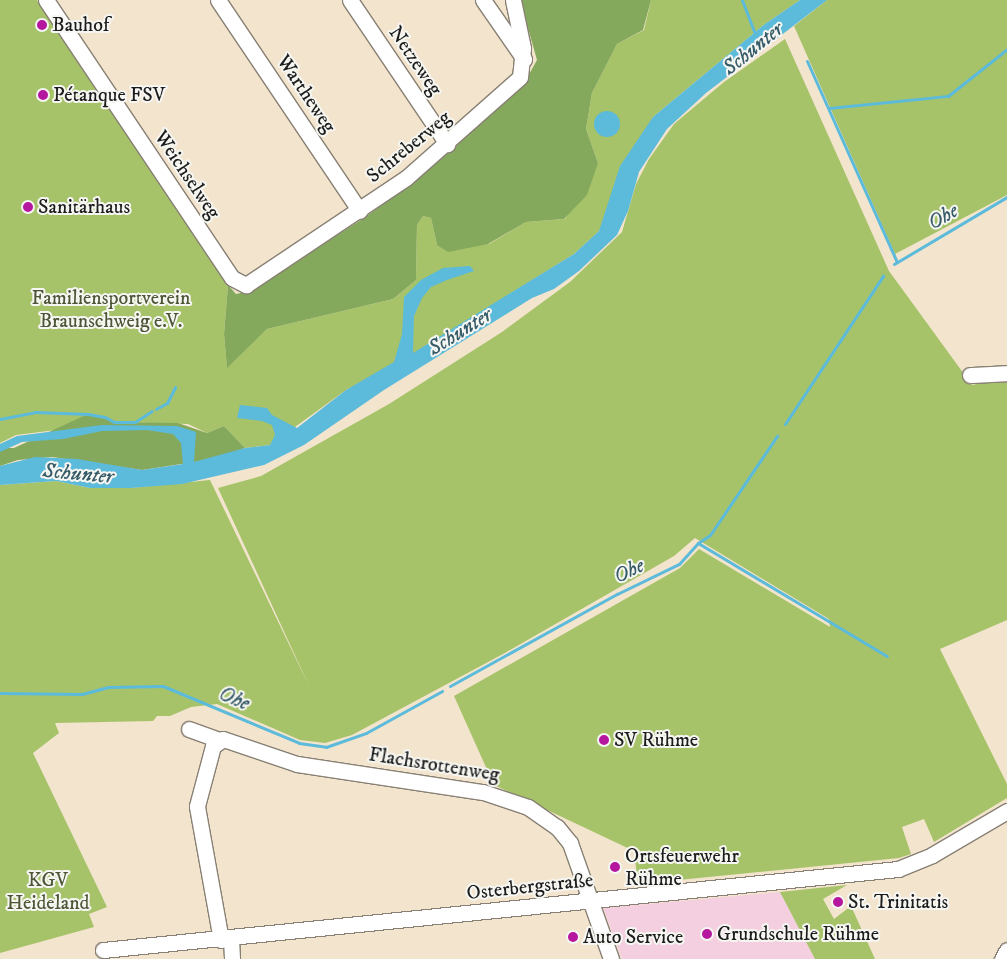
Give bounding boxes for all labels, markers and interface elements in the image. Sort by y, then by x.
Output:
place label: Bauhof [52,13,109,37]
water label: Schunter [718,17,788,81]
marker: Bauhof [36,19,48,31]
street label: Netzeweg [383,22,447,100]
street label: Wartheweg [271,50,341,138]
place label: Pétanque FSV [53,83,165,107]
marker: Pétanque FSV [37,89,49,101]
street label: Schreberweg [362,106,456,188]
street label: Weichselweg [149,126,225,224]
place label: Sanitärhaus [38,195,130,219]
water label: Ohe [923,198,963,236]
marker: Sanitärhaus [22,201,34,213]
park label: Familiensportverein Braunschweig e.V. [32,287,190,334]
water label: Schunter [423,303,497,361]
water label: Schunter [42,458,114,490]
water label: Ohe [610,553,648,589]
water label: Ohe [215,681,253,717]
place label: SV Rühme [614,728,698,752]
marker: SV Rühme [598,734,610,746]
street label: Flachsrottenweg [367,743,501,787]
place label: Ortsfeuerwehr Rühme [625,844,739,891]
marker: Ortsfeuerwehr Rühme [609,861,621,873]
park label: KGV Heideland [6,868,90,915]
street label: Osterbergstraße [465,868,595,906]
place label: St. Trinitatis [848,890,948,914]
marker: St. Trinitatis [832,896,844,908]
place label: Grundschule Rühme [717,922,879,946]
place label: Auto Service [583,925,683,949]
marker: Grundschule Rühme [701,928,713,940]
marker: Auto Service [567,931,579,943]

